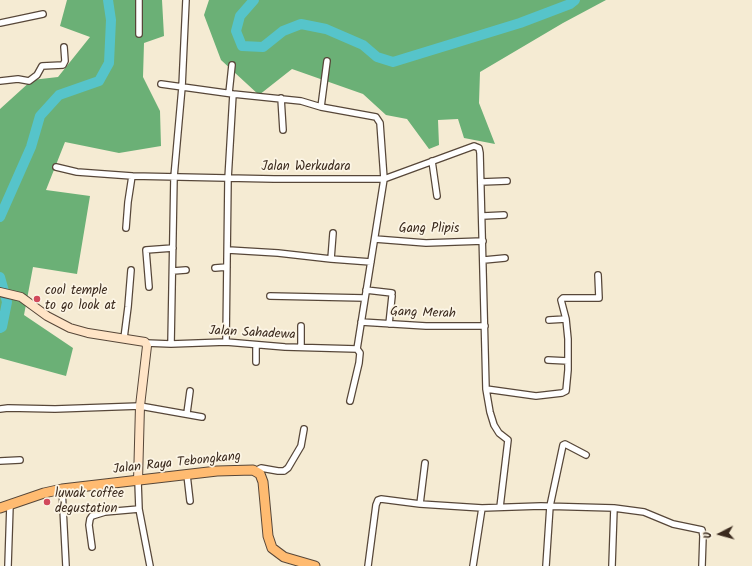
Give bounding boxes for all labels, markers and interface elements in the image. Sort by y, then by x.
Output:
street label: Jalan Werkudara [261,160,351,176]
street label: Gang Plipis [399,222,459,238]
place label: cool temple to go look at [45,284,116,315]
marker: cool temple to go look at [32,294,42,304]
street label: Gang Merah [390,305,456,323]
street label: Jalan Sahadewa [208,324,296,344]
street label: Jalan Raya Tebongkang [112,450,242,478]
place label: luwak coffee degustation [55,487,124,518]
marker: luwak coffee degustation [42,497,52,507]
north arrow [700,514,740,554]
text: U [699,531,717,539]

